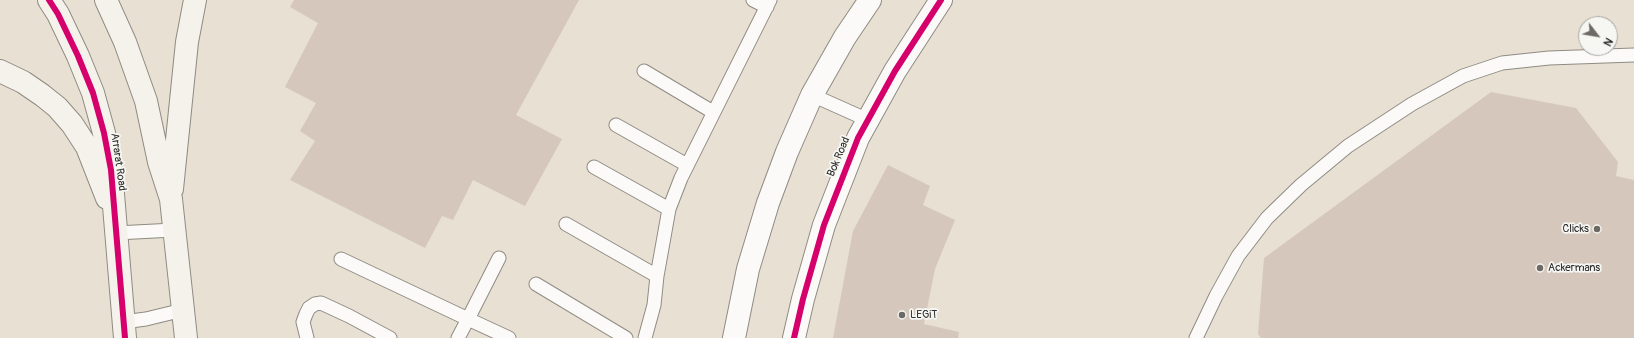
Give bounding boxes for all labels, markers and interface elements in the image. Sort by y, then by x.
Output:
north arrow [1578,16,1618,56]
text: N [1600,35,1615,48]
street label: Arrarat Road [107,132,129,192]
street label: Bok Road [825,135,853,179]
place label: Clicks [1563,222,1589,236]
marker: Clicks [1592,224,1602,234]
place label: Ackermans [1548,261,1600,275]
marker: Ackermans [1535,263,1545,273]
place label: LEGiT [910,308,937,322]
marker: LEGiT [897,310,907,320]

